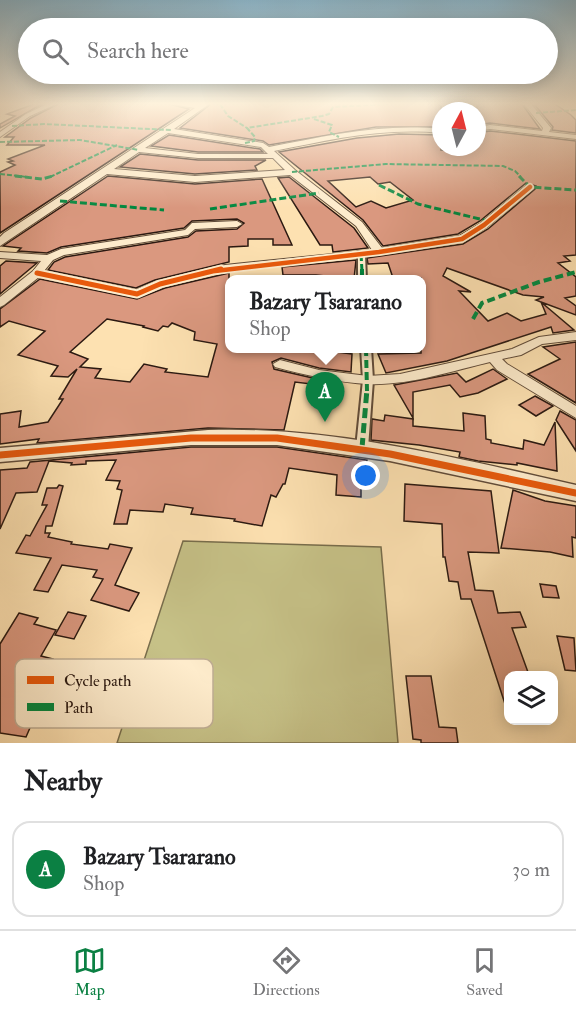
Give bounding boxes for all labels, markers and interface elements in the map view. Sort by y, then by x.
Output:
search box [18,18,558,84]
icon: search [39,35,72,68]
text: Search here [87,37,189,65]
north arrow [432,102,486,156]
popup [225,275,426,353]
text: Bazary Tsararano [249,288,402,316]
text: Shop [249,316,291,341]
pin: A [306,372,344,422]
your location [351,461,380,490]
legend [15,659,213,728]
text: Cycle path [64,671,132,692]
map controls [504,671,558,725]
button: layers [504,671,558,725]
text: Path [64,698,94,718]
text: Nearby [24,766,102,798]
text: Bazary Tsararano [83,843,236,871]
text: A [39,857,52,882]
text: 30 m [512,857,550,882]
text: Shop [83,871,124,896]
tab: Map [73,944,106,1000]
tab: Directions [253,944,320,1000]
tab: Saved [466,944,503,1000]

